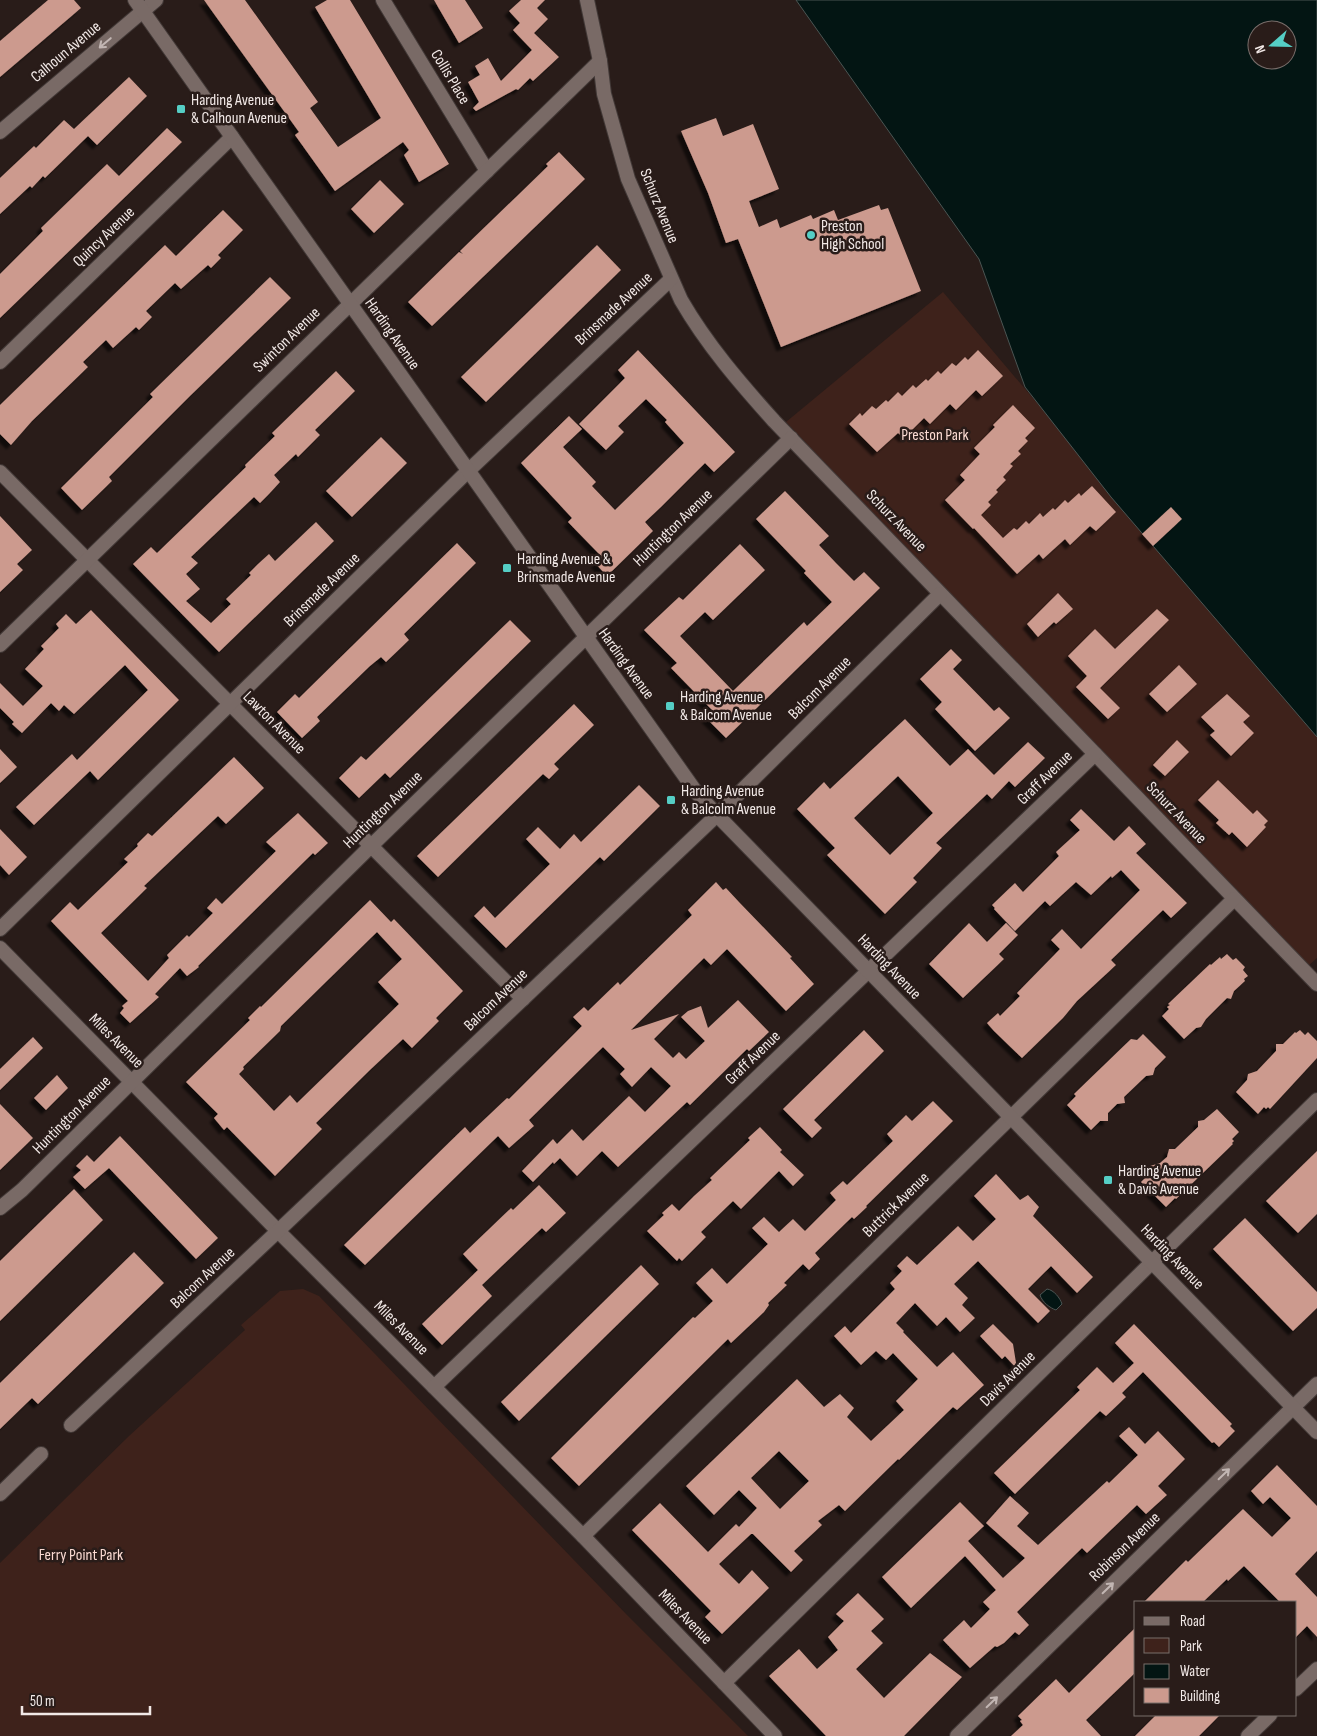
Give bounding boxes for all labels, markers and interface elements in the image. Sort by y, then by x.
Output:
street label: Calhoun Avenue [27,17,105,87]
north arrow [1247,20,1297,70]
one-way arrow [99,37,112,48]
text: N [1251,43,1270,56]
street label: Collis Place [426,46,474,108]
place label: Harding Avenue & Calhoun Avenue [191,91,287,128]
marker: Harding Avenue & Calhoun Avenue [175,103,187,115]
street label: Schurz Avenue [635,166,683,246]
street label: Quincy Avenue [69,203,139,271]
place label: Preston High School [821,217,884,254]
marker: Preston High School [805,229,817,241]
street label: Brinsmade Avenue [572,268,656,350]
street label: Harding Avenue [360,294,424,374]
street label: Swinton Avenue [250,303,324,377]
park label: Preston Park [901,426,969,445]
street label: Huntington Avenue [629,485,717,571]
street label: Schurz Avenue [862,486,930,556]
street label: Brinsmade Avenue [280,549,364,631]
place label: Harding Avenue & Brinsmade Avenue [517,550,615,587]
marker: Harding Avenue & Brinsmade Avenue [501,562,513,574]
street label: Harding Avenue [594,625,658,703]
street label: Balcom Avenue [785,653,855,723]
street label: Lawton Avenue [239,688,309,758]
place label: Harding Avenue & Balcom Avenue [680,688,772,725]
marker: Harding Avenue & Balcom Avenue [664,700,676,712]
street label: Graff Avenue [1013,747,1077,809]
street label: Huntington Avenue [339,767,427,853]
street label: Schurz Avenue [1142,778,1210,848]
place label: Harding Avenue & Balcolm Avenue [681,782,776,819]
marker: Harding Avenue & Balcolm Avenue [665,794,677,806]
street label: Harding Avenue [853,930,925,1004]
street label: Balcom Avenue [460,965,532,1035]
street label: Miles Avenue [85,1010,147,1072]
street label: Graff Avenue [721,1027,785,1089]
street label: Huntington Avenue [29,1072,115,1158]
place label: Harding Avenue & Davis Avenue [1118,1162,1201,1199]
street label: Buttrick Avenue [859,1169,933,1241]
marker: Harding Avenue & Davis Avenue [1102,1174,1114,1186]
street label: Harding Avenue [1136,1220,1208,1294]
street label: Balcom Avenue [167,1243,239,1313]
street label: Miles Avenue [370,1297,432,1359]
street label: Davis Avenue [976,1347,1040,1411]
one-way arrow [1218,1469,1230,1481]
street label: Robinson Avenue [1086,1508,1164,1586]
park label: Ferry Point Park [39,1546,123,1565]
one-way arrow [1102,1582,1114,1594]
street label: Miles Avenue [654,1585,716,1649]
legend [1134,1601,1297,1716]
text: Road [1180,1612,1205,1631]
text: Park [1180,1637,1202,1656]
text: Water [1180,1662,1211,1681]
scale bar [22,1684,150,1716]
text: Building [1180,1687,1220,1706]
text: 50 m [30,1692,55,1711]
one-way arrow [986,1696,998,1708]

